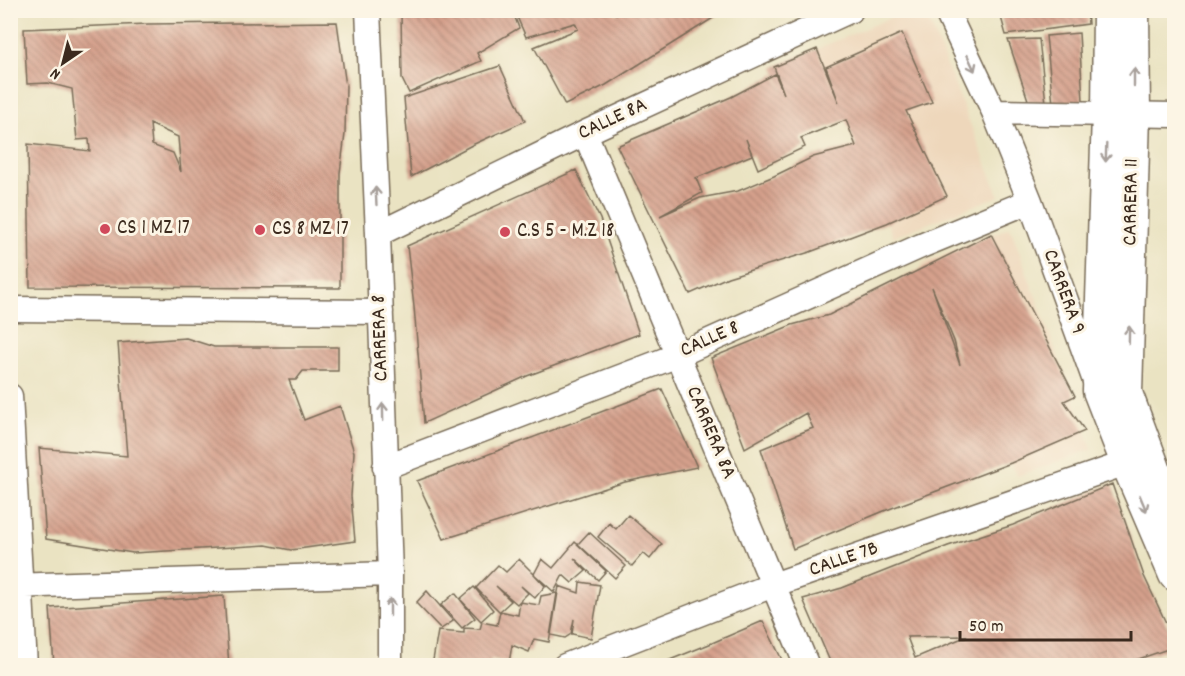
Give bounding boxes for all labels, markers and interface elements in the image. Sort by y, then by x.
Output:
north arrow [33,33,93,93]
one-way arrow [966,54,978,72]
text: N [46,61,66,85]
one-way arrow [1128,67,1140,87]
street label: CALLE 8A [573,91,653,149]
one-way arrow [1100,142,1112,162]
street label: CARRERA 11 [1116,158,1148,246]
one-way arrow [371,187,382,207]
place label: CS 1 MZ 17 [117,214,190,244]
place label: CS 8 MZ 17 [272,215,349,245]
place label: C.S 5 - M.Z 18 [517,217,614,247]
marker: CS 1 MZ 17 [98,222,112,236]
marker: CS 8 MZ 17 [253,223,267,237]
marker: C.S 5 - M.Z 18 [498,225,512,239]
street label: CARRERA 9 [1034,246,1092,338]
street label: CARRERA 8 [364,294,398,382]
street label: CALLE 8 [676,314,744,366]
one-way arrow [1123,325,1135,345]
street label: CARRERA 8A [677,382,743,484]
one-way arrow [378,403,389,423]
one-way arrow [1138,494,1150,512]
street label: CALLE 7B [805,534,883,586]
one-way arrow [384,598,396,618]
scale bar [960,604,1131,642]
text: 50 m [969,615,1004,640]

